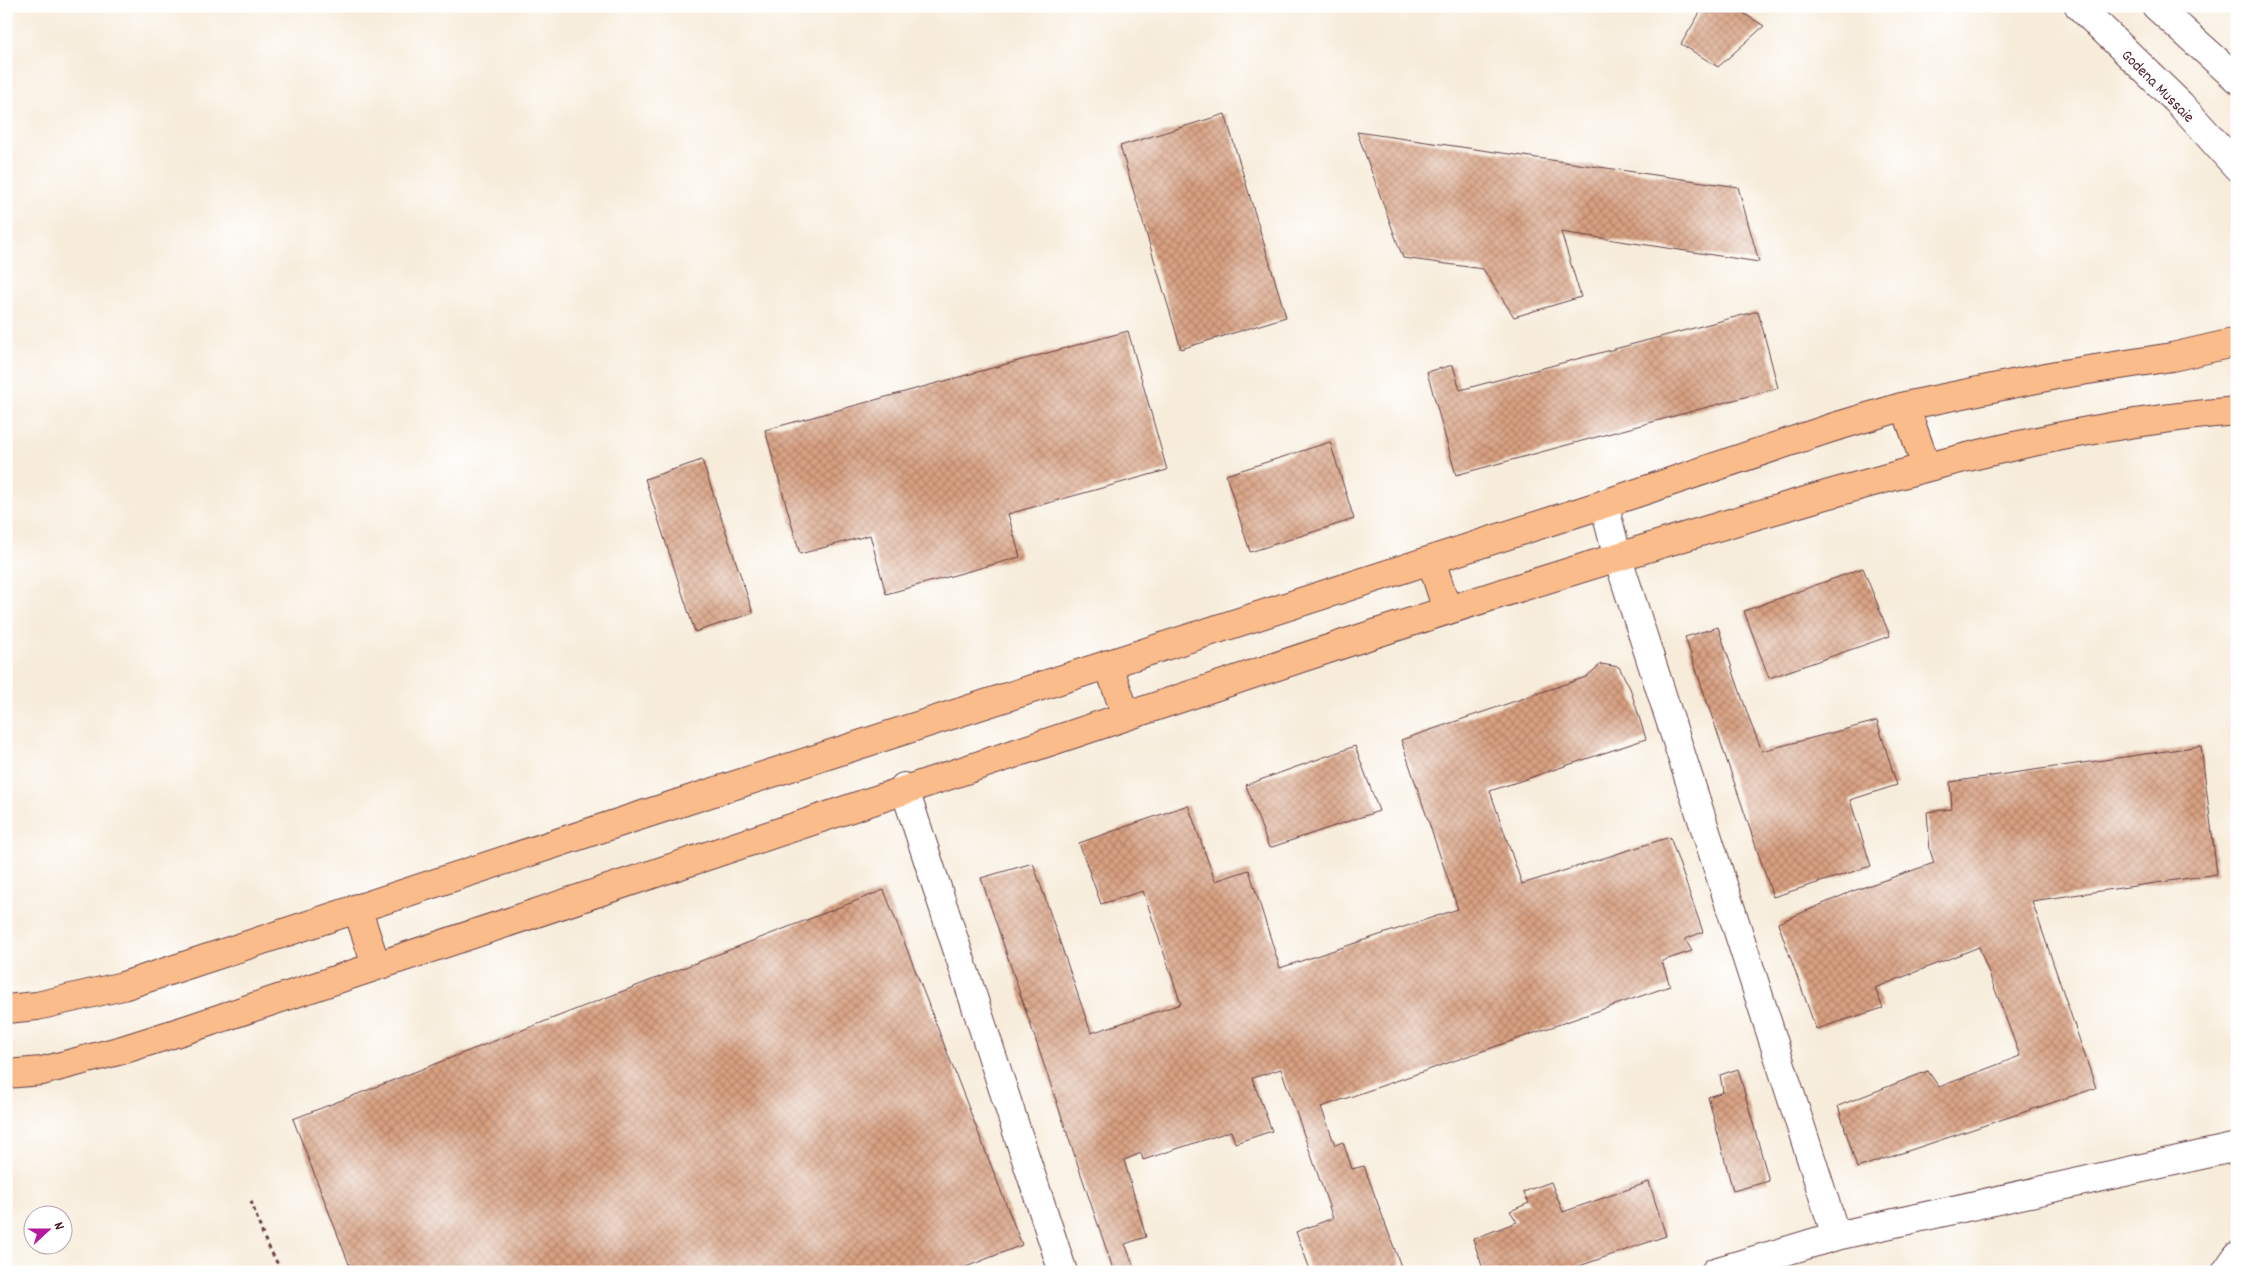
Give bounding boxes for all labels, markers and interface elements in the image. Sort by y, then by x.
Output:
street label: Godena Mussaie [2115,45,2199,129]
north arrow [22,1206,72,1256]
text: N [48,1219,69,1233]

